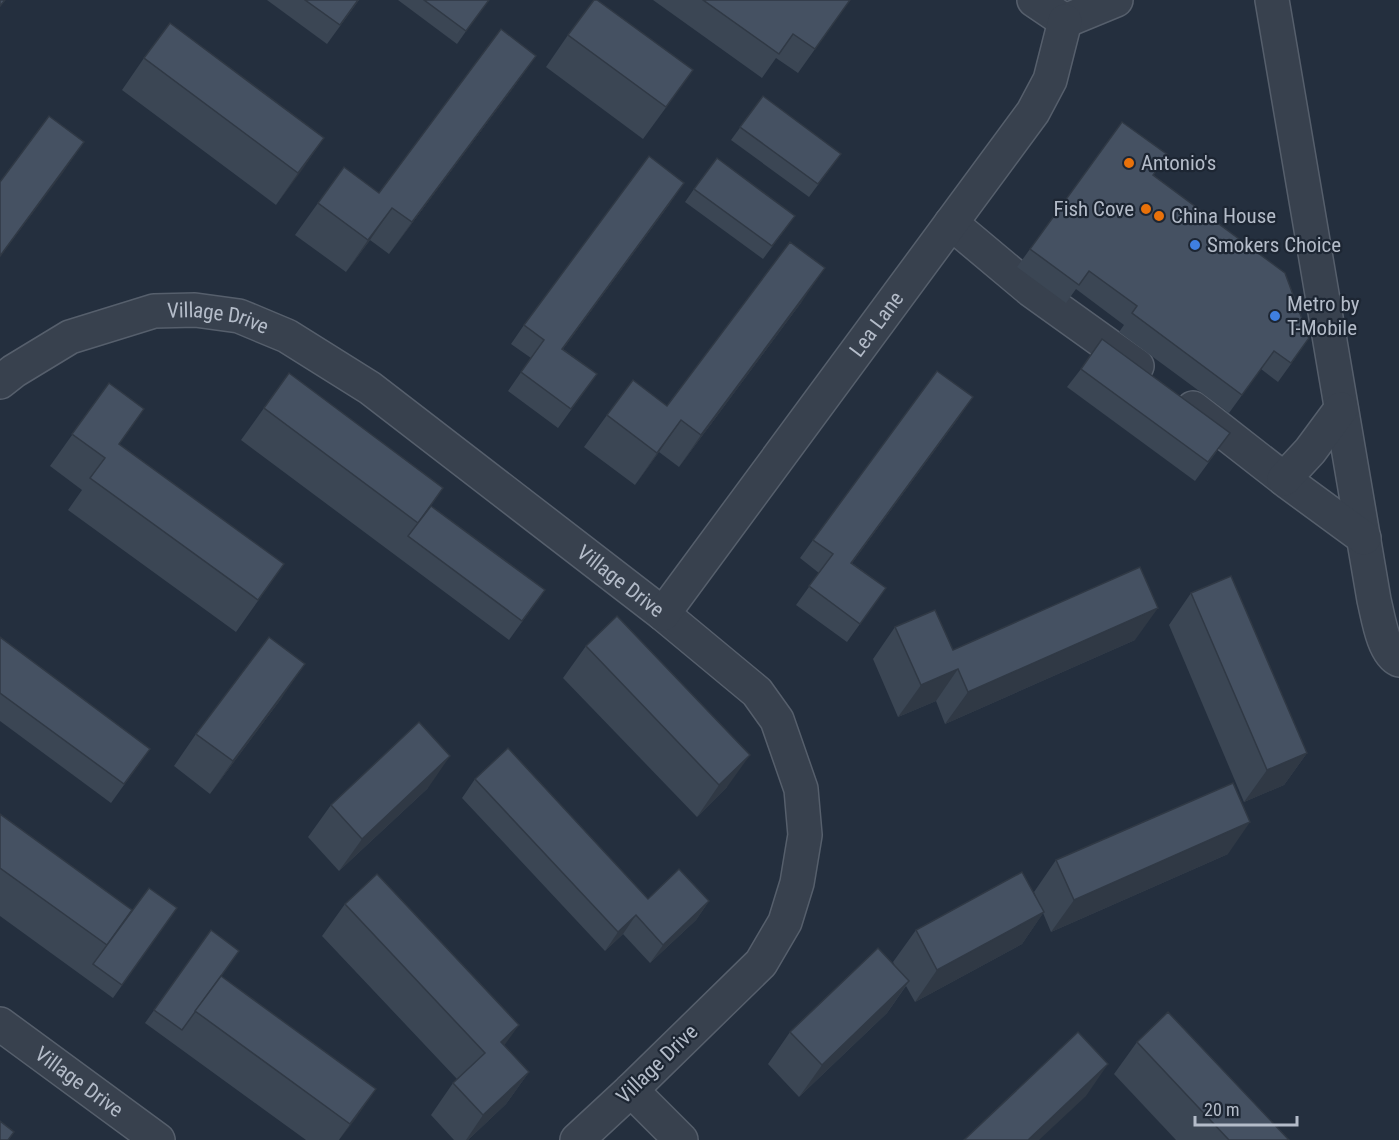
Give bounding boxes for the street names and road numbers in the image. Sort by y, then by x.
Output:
street label: Lea Lane [845,287,909,361]
street label: Village Drive [167,298,272,339]
street label: Village Drive [572,540,669,622]
street label: Village Drive [612,1019,703,1108]
street label: Village Drive [30,1042,128,1122]

